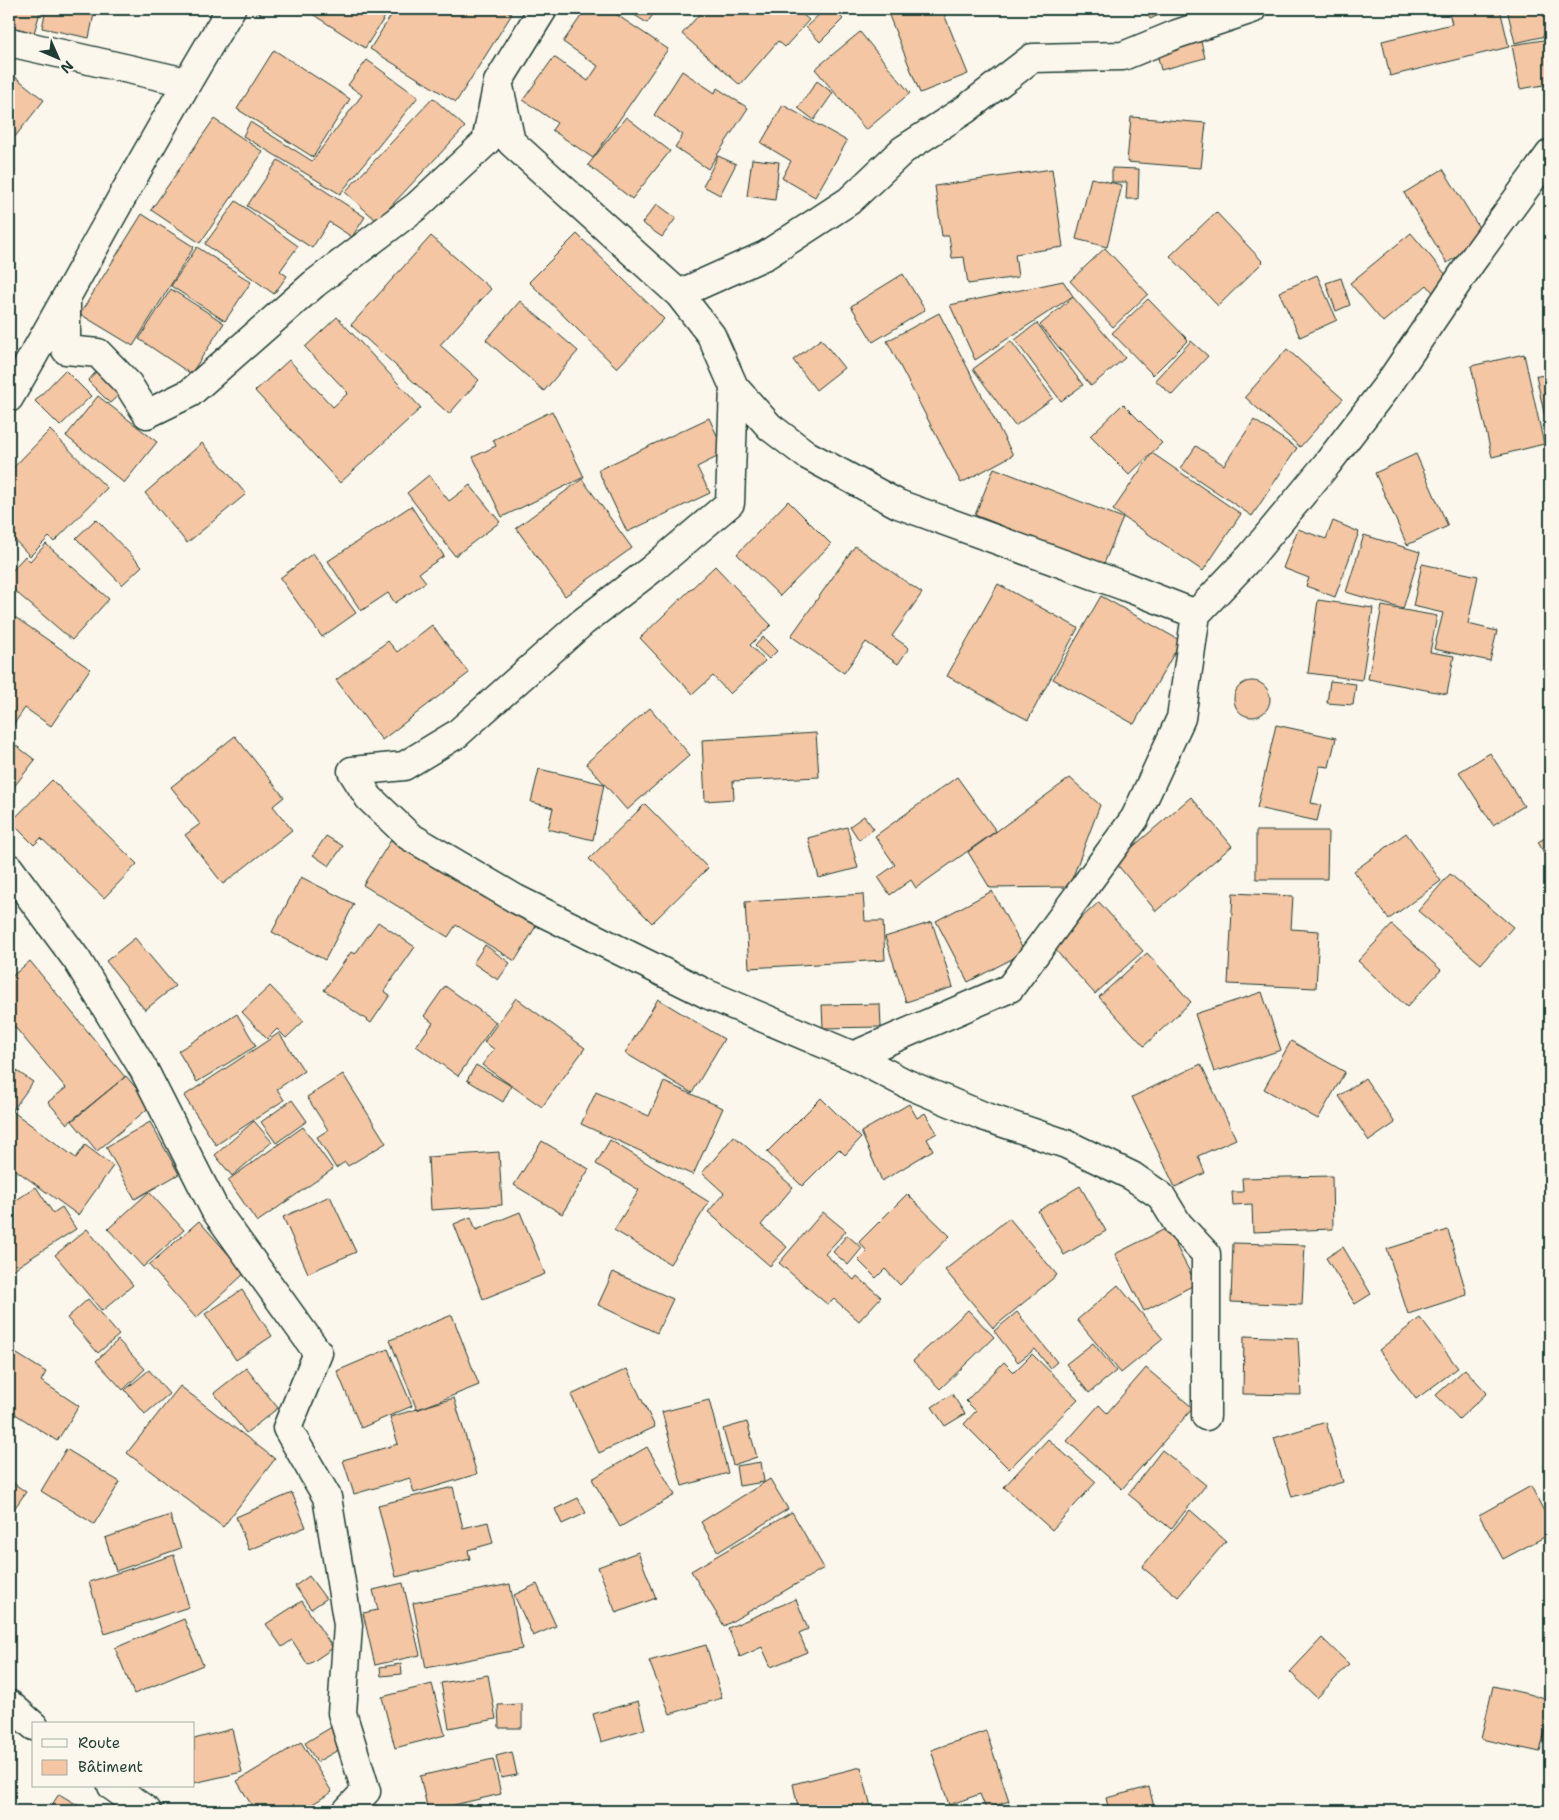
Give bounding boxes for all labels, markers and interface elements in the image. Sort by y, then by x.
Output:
north arrow [32,32,82,82]
text: N [57,57,77,77]
legend [32,1722,195,1788]
text: Route [78,1733,120,1753]
text: Bâtiment [78,1757,143,1777]

